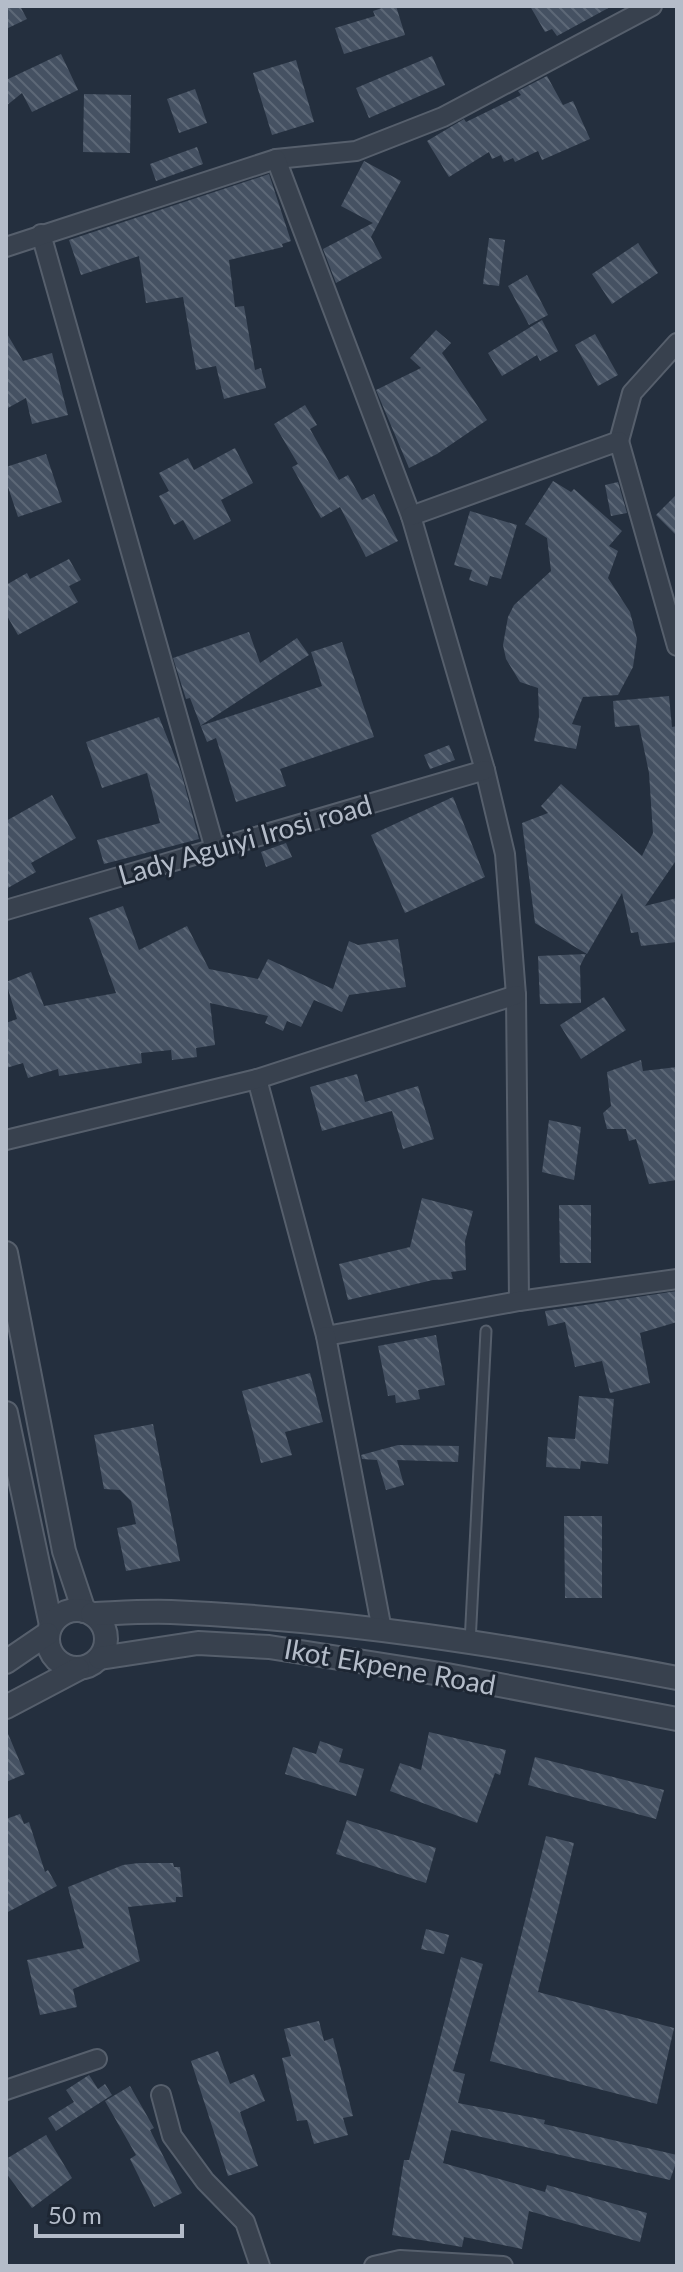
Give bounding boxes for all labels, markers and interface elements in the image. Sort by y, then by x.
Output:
street label: Lady Aguiyi Irosi road [114,787,376,892]
street label: Ikot Ekpene Road [282,1631,499,1701]
scale bar [36,2188,182,2238]
text: 50 m [48,2200,102,2229]

